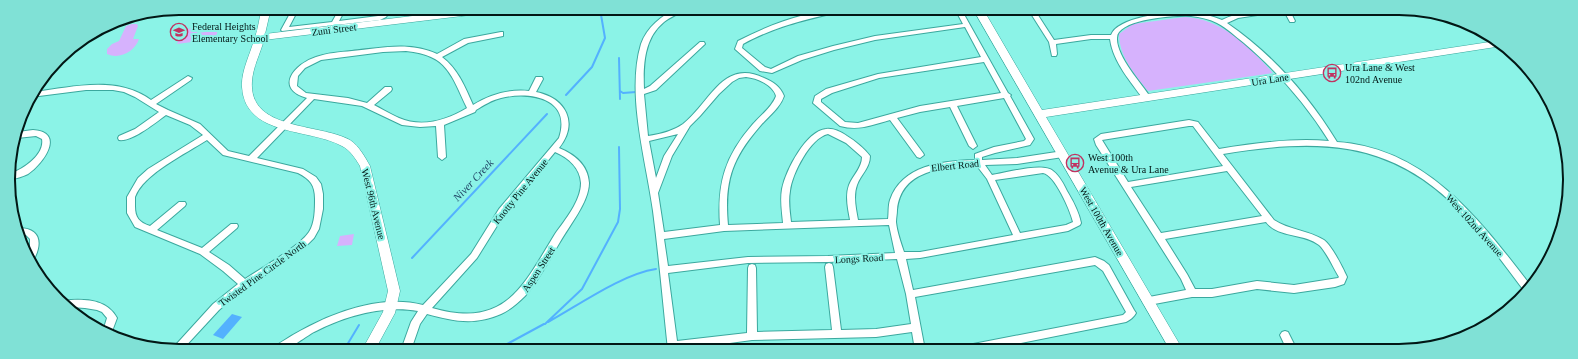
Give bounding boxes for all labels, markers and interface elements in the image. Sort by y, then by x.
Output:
place label: Federal Heights Elementary School [192,21,269,44]
street label: Zuni Street [311,21,357,38]
school or university icon: Federal Heights Elementary School [169,22,189,42]
place label: Ura Lane & West 102nd Avenue [1345,62,1415,85]
bus stop icon: Ura Lane & West 102nd Avenue [1322,63,1342,83]
street label: Ura Lane [1251,71,1290,88]
place label: West 100th Avenue & Ura Lane [1088,152,1169,175]
bus stop icon: West 100th Avenue & Ura Lane [1065,153,1085,173]
water label: Niver Creek [450,156,496,204]
street label: Knotty Pine Avenue [491,156,550,226]
street label: Elbert Road [931,158,980,173]
street label: West 96th Avenue [359,168,388,241]
street label: West 100th Avenue [1077,185,1126,258]
street label: West 102nd Avenue [1444,192,1506,259]
street label: Twisted Pine Circle North [217,238,308,309]
street label: Aspen Street [520,245,557,294]
street label: Longs Road [834,252,884,265]

